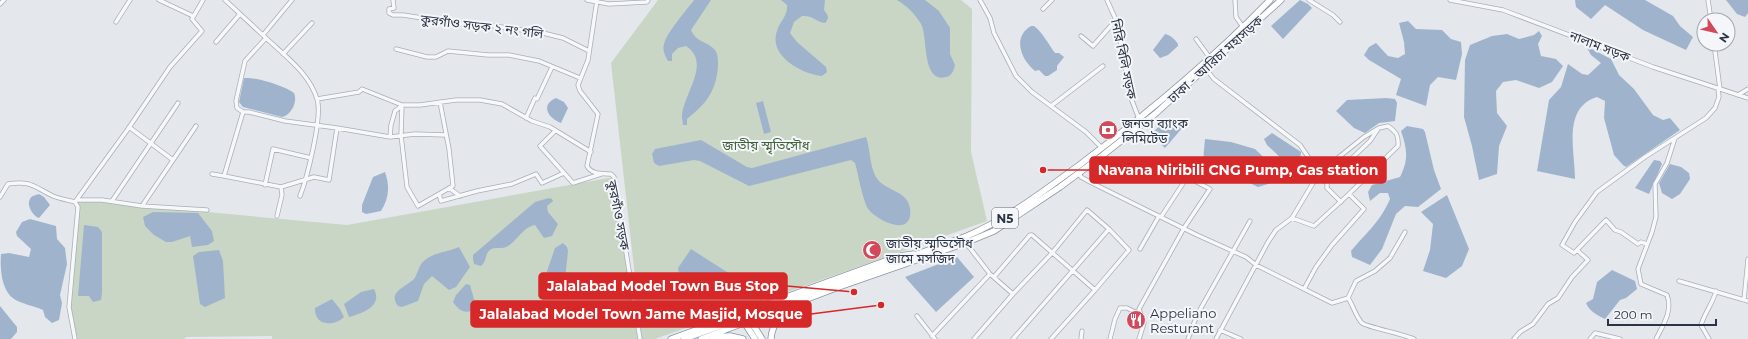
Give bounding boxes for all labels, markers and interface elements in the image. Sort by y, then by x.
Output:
street label: কুরগাঁও সড়ক ২ নং গলি [419,10,545,43]
street label: ঢাকা - আরিচা মহাসড়ক [1163,12,1266,107]
north arrow [1696,12,1736,52]
street label: নিরি বিলি সড়ক [1108,17,1140,101]
street label: নালাম সড়ক [1567,27,1633,65]
text: N [1716,30,1733,45]
place label: জনতা ব্যাংক লিমিটেড [1121,115,1188,146]
bank icon: জনতা ব্যাংক লিমিটেড [1097,119,1119,141]
park label: জাতীয় স্মৃতিসৌধ [722,137,810,155]
callout: Navana Niribili CNG Pump, Gas station [1090,157,1386,183]
text: Navana Niribili CNG Pump, Gas station [1098,161,1378,179]
street label: কুরগাঁও সড়ক [603,178,634,252]
road number: N5 [992,208,1018,228]
place label: জাতীয় স্মৃতিসৌধ জামে মসজিদ [885,235,973,266]
mosque icon: জাতীয় স্মৃতিসৌধ জামে মসজিদ [861,239,883,261]
callout: Jalalabad Model Town Bus Stop [539,273,787,299]
text: Jalalabad Model Town Bus Stop [546,277,779,295]
callout: Jalalabad Model Town Jame Masjid, Mosque [471,301,811,327]
scale bar [1608,301,1716,327]
text: Jalalabad Model Town Jame Masjid, Mosque [478,305,803,323]
place label: Appeliano Resturant [1150,305,1216,336]
text: 200 m [1614,307,1653,322]
restaurant icon: Appeliano Resturant [1125,309,1147,331]

